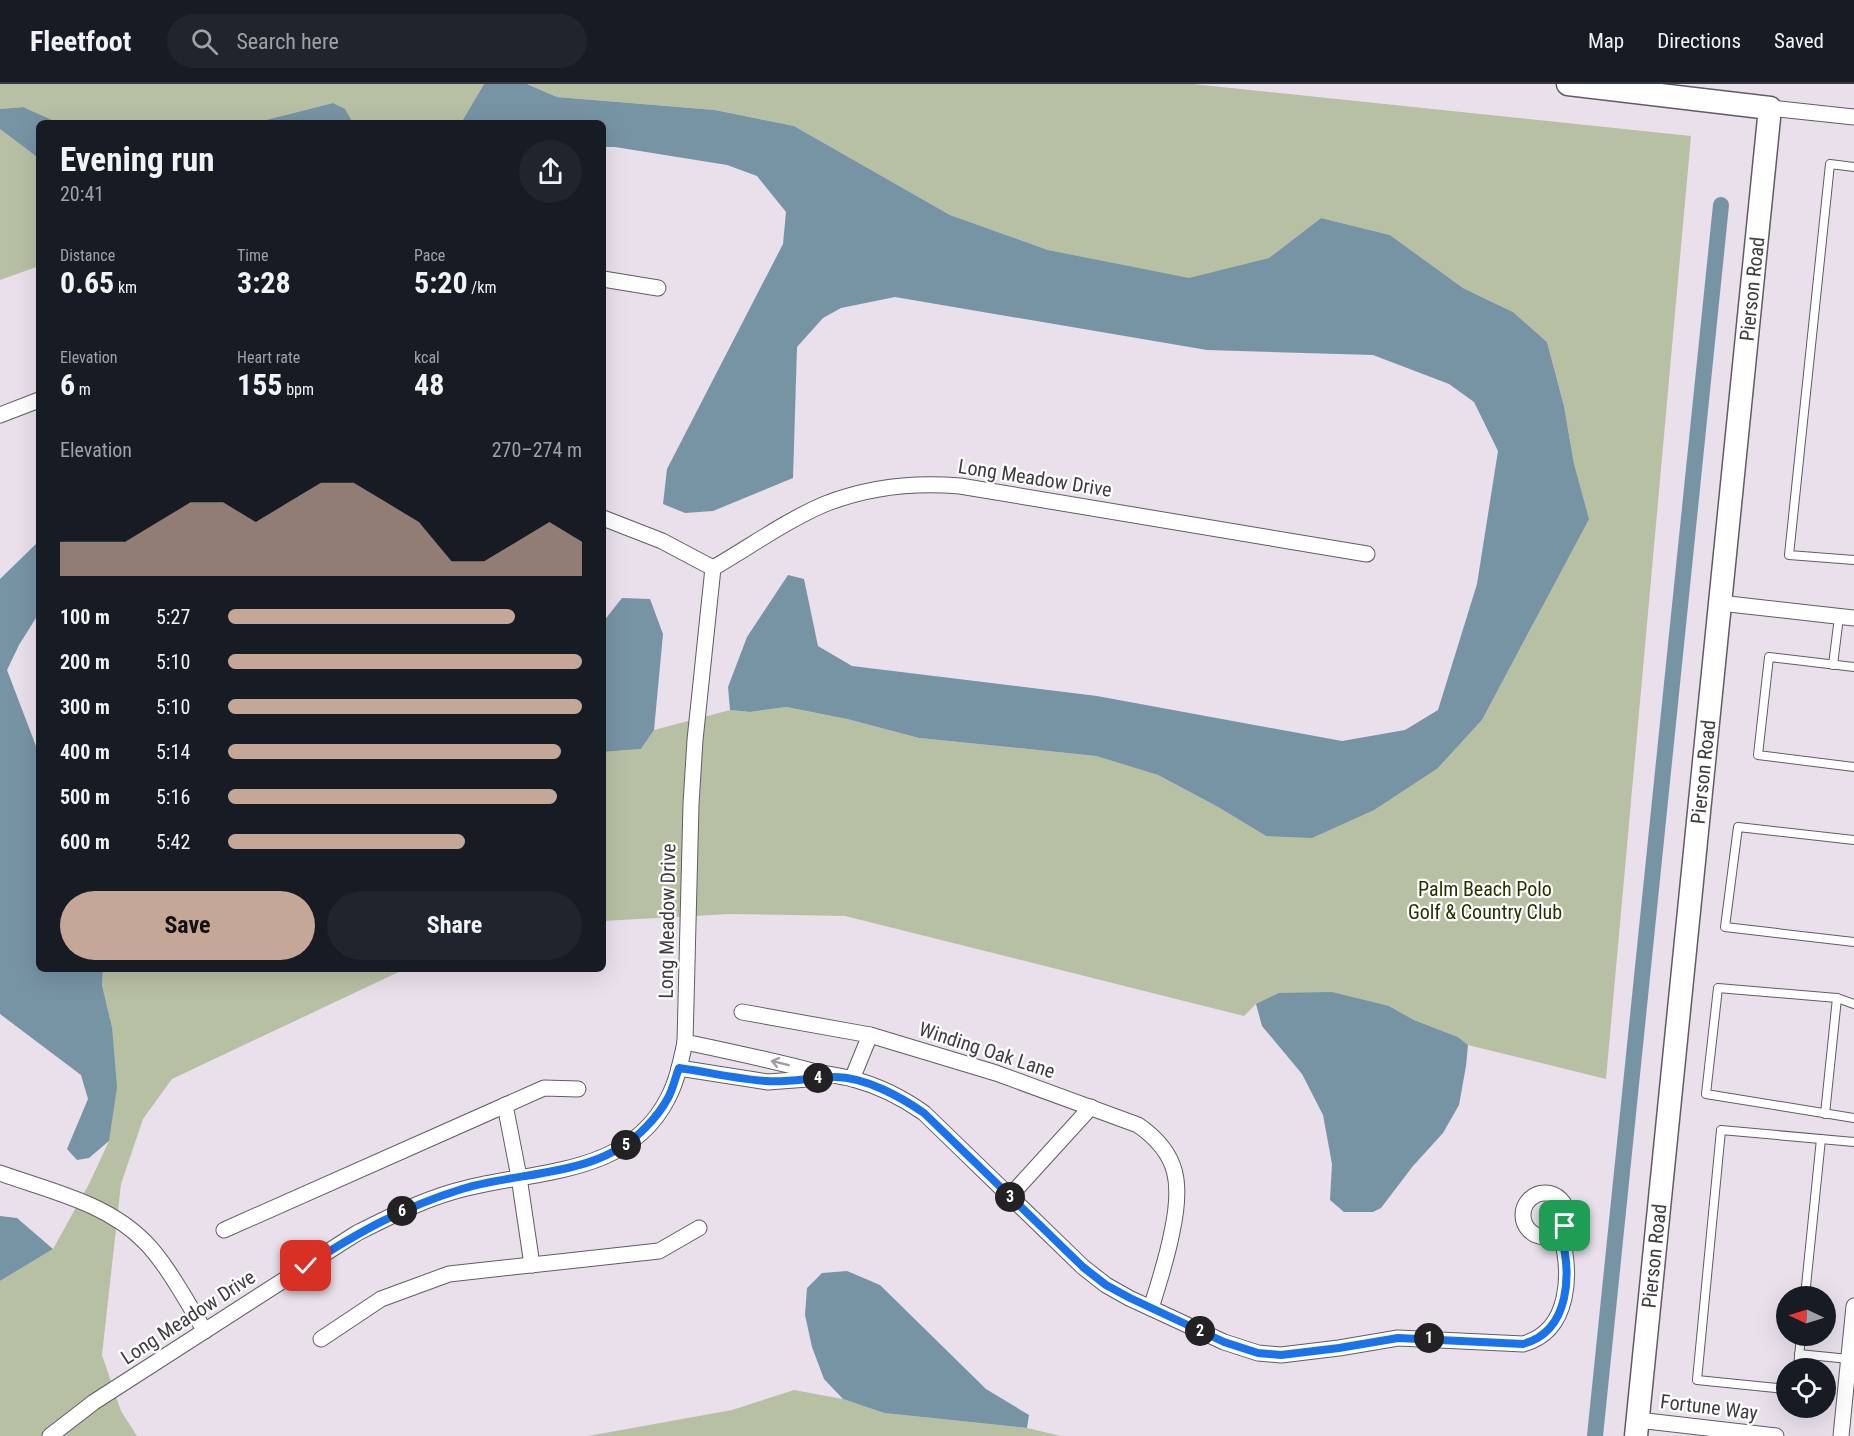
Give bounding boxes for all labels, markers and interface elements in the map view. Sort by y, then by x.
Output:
search box [167,14,587,68]
text: Fleetfoot [30,25,131,58]
icon: search [188,25,221,58]
text: Search here [236,29,339,54]
text: Map [1588,29,1624,53]
text: Directions [1657,29,1741,53]
text: Saved [1774,29,1824,53]
text: Evening run [60,140,215,179]
button: share [519,140,582,203]
text: 20:41 [60,182,104,206]
street label: Pierson Road [1735,236,1769,342]
text: Distance [60,246,115,265]
text: Time [237,246,269,265]
text: Pace [414,246,445,265]
text: 0.65 [60,265,114,300]
text: 3:28 [237,265,291,300]
text: 5:20 [414,265,468,300]
text: km [114,278,137,297]
text: /km [468,278,497,297]
text: Elevation [60,348,118,367]
text: Heart rate [237,348,300,367]
text: kcal [414,348,440,367]
text: 6 [60,367,75,402]
text: 155 [237,367,282,402]
text: 48 [414,367,444,402]
text: m [75,380,91,399]
text: bpm [282,380,314,399]
text: Elevation [60,438,132,462]
text: 270–274 m [492,438,582,462]
street label: Long Meadow Drive [956,454,1114,502]
text: 100 m [60,605,110,629]
text: 5:27 [156,605,190,629]
text: 200 m [60,650,110,674]
text: 5:10 [156,650,190,674]
text: 300 m [60,695,110,719]
text: 5:10 [156,695,190,719]
street label: Pierson Road [1686,719,1720,825]
text: 400 m [60,740,110,764]
text: 5:14 [156,740,190,764]
text: 500 m [60,785,110,809]
text: 5:16 [156,785,190,809]
text: 600 m [60,830,110,854]
text: 5:42 [156,830,190,854]
street label: Long Meadow Drive [654,843,680,999]
park label: Palm Beach Polo Golf & Country Club [1408,877,1562,924]
button: Save [60,891,315,960]
button: Share [327,891,582,960]
street label: Winding Oak Lane [916,1017,1058,1083]
one-way arrow [770,1056,789,1068]
pin: 4 [803,1063,833,1093]
text: 4 [814,1068,822,1087]
pin: 5 [611,1130,641,1160]
text: 5 [622,1135,630,1154]
pin: 3 [995,1182,1025,1212]
text: 3 [1006,1187,1014,1206]
pin: 6 [387,1196,417,1226]
pin [1539,1200,1590,1251]
text: 6 [398,1201,406,1220]
street label: Pierson Road [1637,1203,1671,1309]
icon: arrive [1548,1209,1581,1242]
pin [280,1240,331,1291]
icon: check [289,1249,322,1282]
street label: Long Meadow Drive [116,1265,260,1369]
north arrow [1776,1286,1836,1346]
map controls [1776,1286,1836,1418]
pin: 2 [1185,1316,1215,1346]
text: 2 [1196,1321,1204,1340]
pin: 1 [1414,1323,1444,1353]
text: 1 [1425,1328,1433,1347]
button: locate [1776,1358,1836,1418]
street label: Fortune Way [1659,1389,1759,1425]

